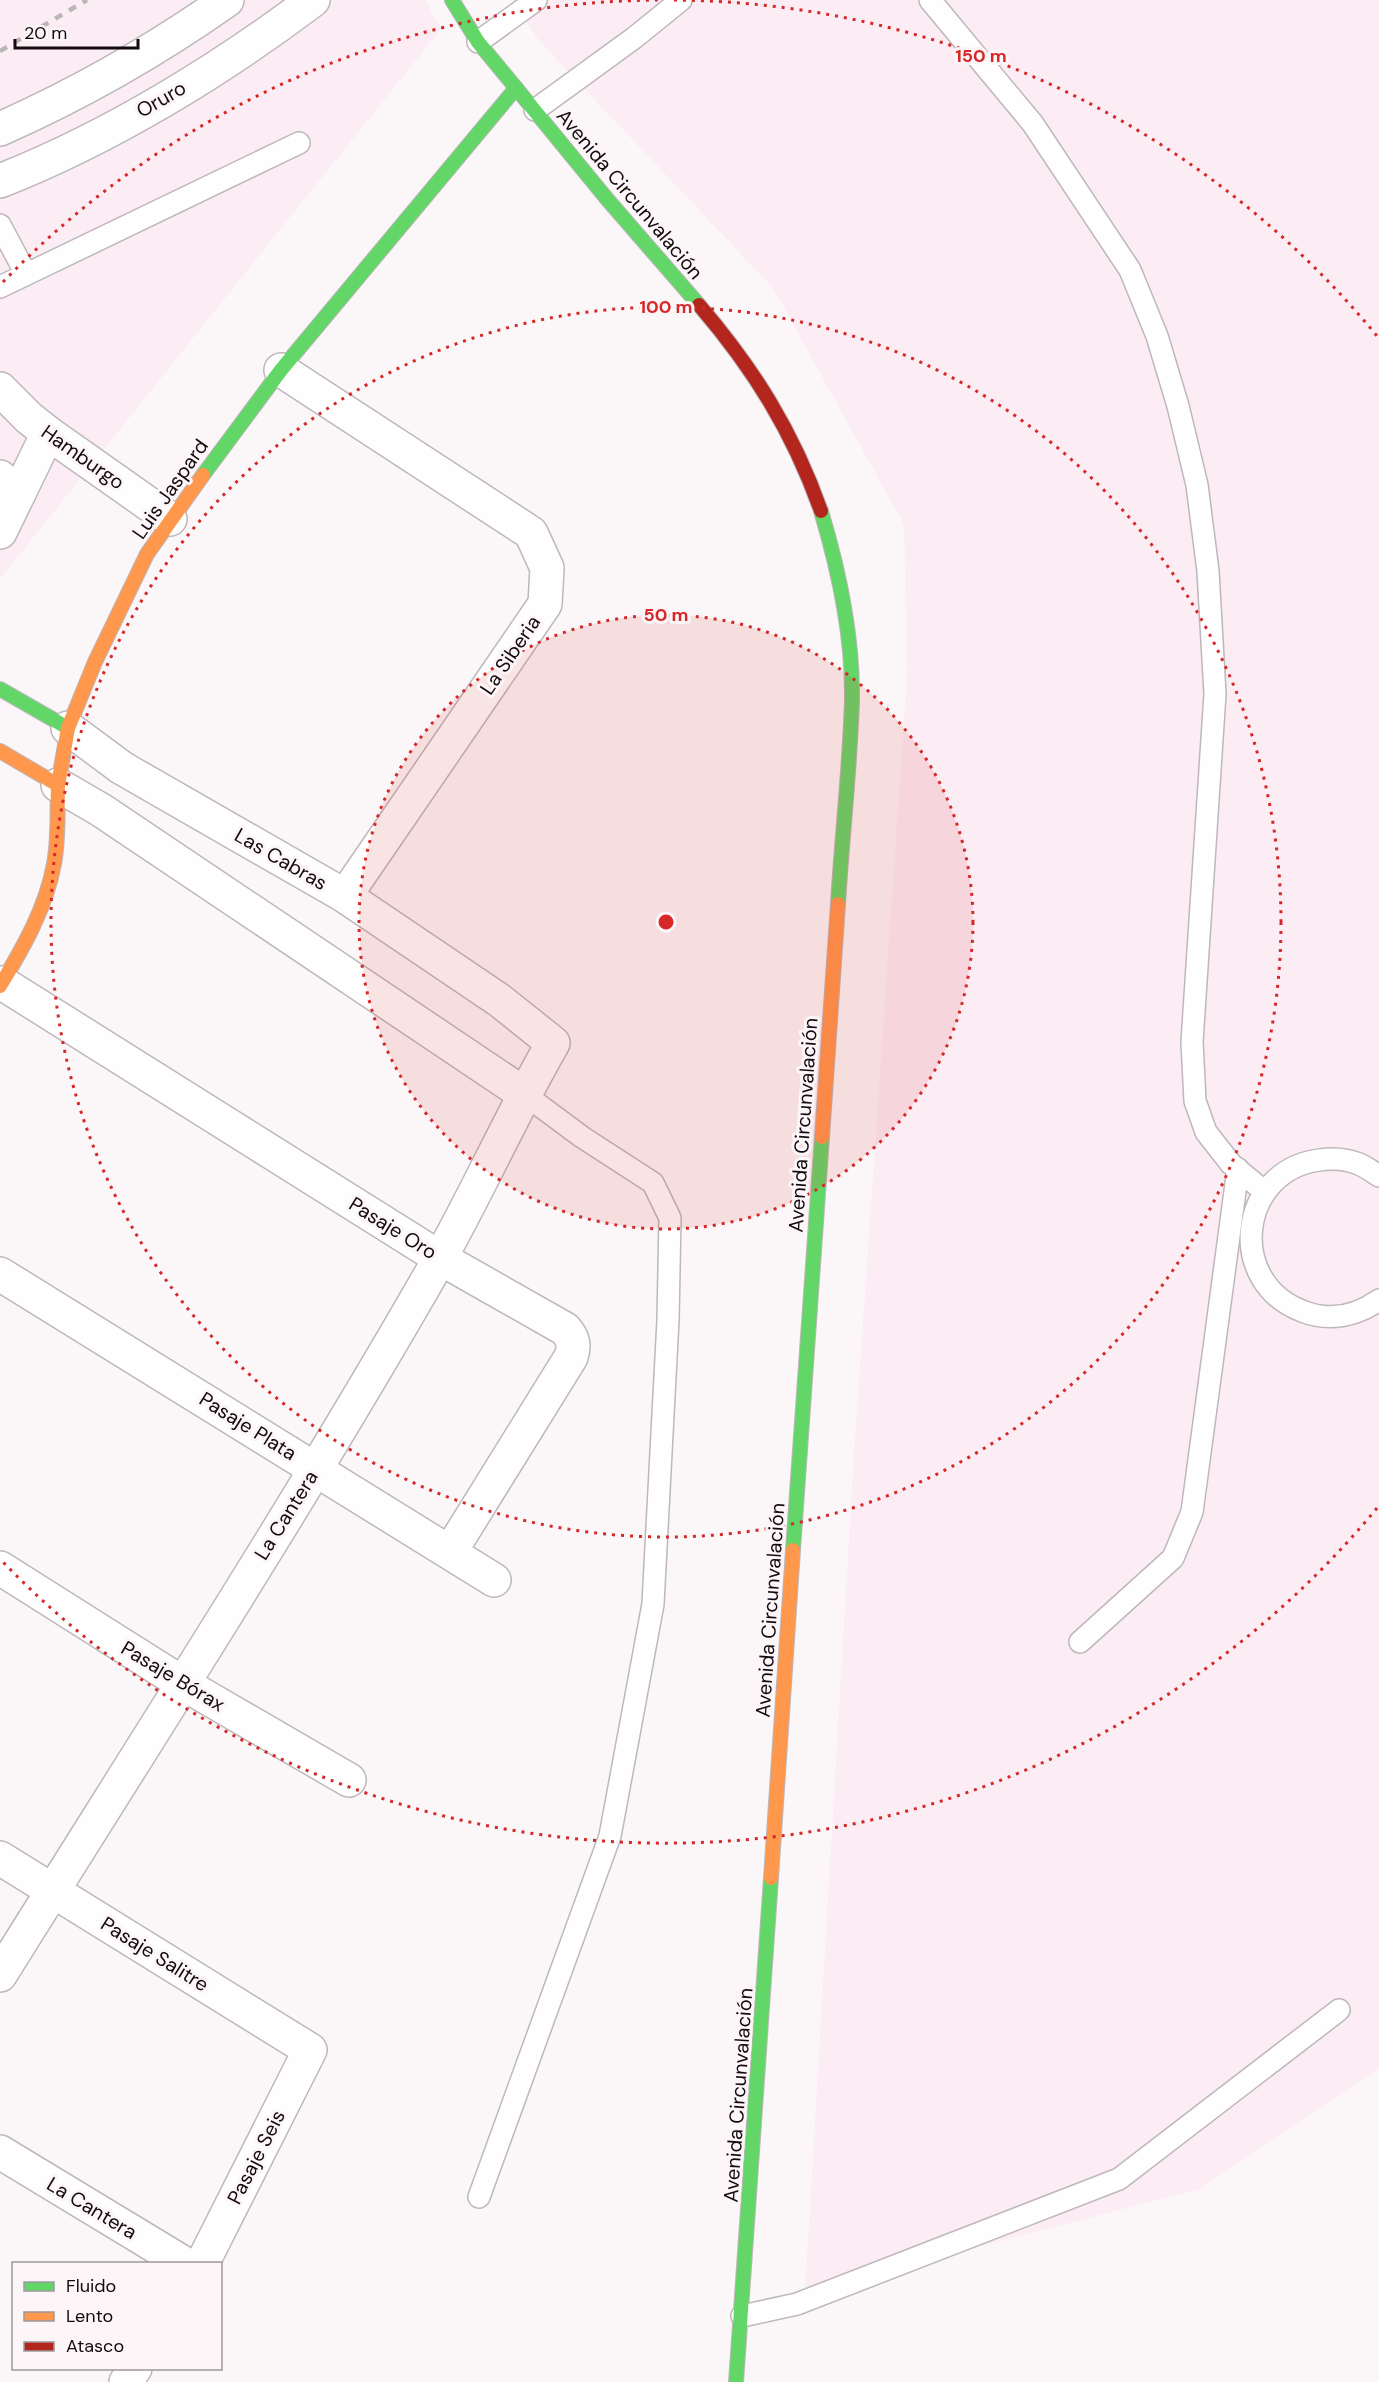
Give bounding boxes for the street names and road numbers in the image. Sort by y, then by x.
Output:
street label: Oruro [131,74,191,124]
street label: Avenida Circunvalación [551,103,709,285]
street label: Hamburgo [36,419,130,495]
street label: Luis Jaspard [126,434,214,544]
street label: La Siberia [474,610,546,700]
street label: Las Cabras [230,822,332,896]
street label: Avenida Circunvalación [783,1017,823,1233]
street label: Pasaje Oro [344,1191,442,1265]
street label: Pasaje Plata [195,1386,301,1466]
street label: La Cantera [248,1465,324,1565]
street label: Avenida Circunvalación [750,1502,790,1718]
street label: Pasaje Bórax [116,1635,230,1717]
street label: Pasaje Salitre [96,1911,214,1997]
street label: Avenida Circunvalación [718,1987,758,2203]
street label: Pasaje Seis [221,2106,291,2208]
street label: La Cantera [42,2171,142,2245]

